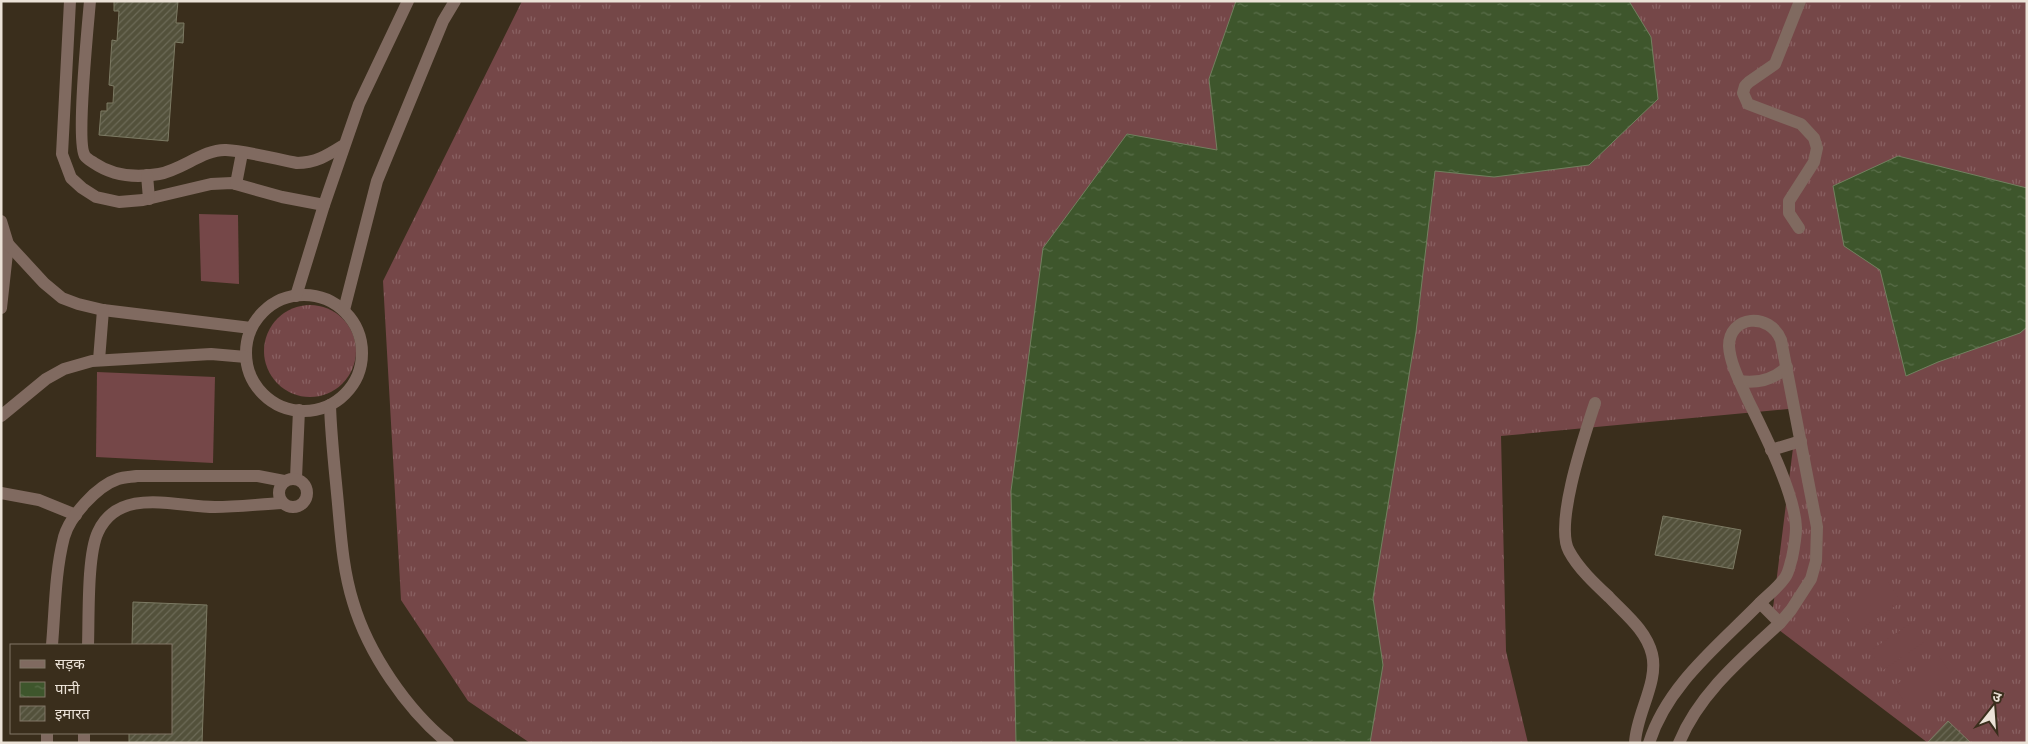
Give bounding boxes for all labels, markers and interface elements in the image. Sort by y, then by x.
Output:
legend [10,644,172,734]
text: सड़क [55,653,85,673]
text: पानी [55,678,81,698]
north arrow [1968,684,2018,734]
text: उ [1990,686,2004,707]
text: इमारत [55,703,90,723]

